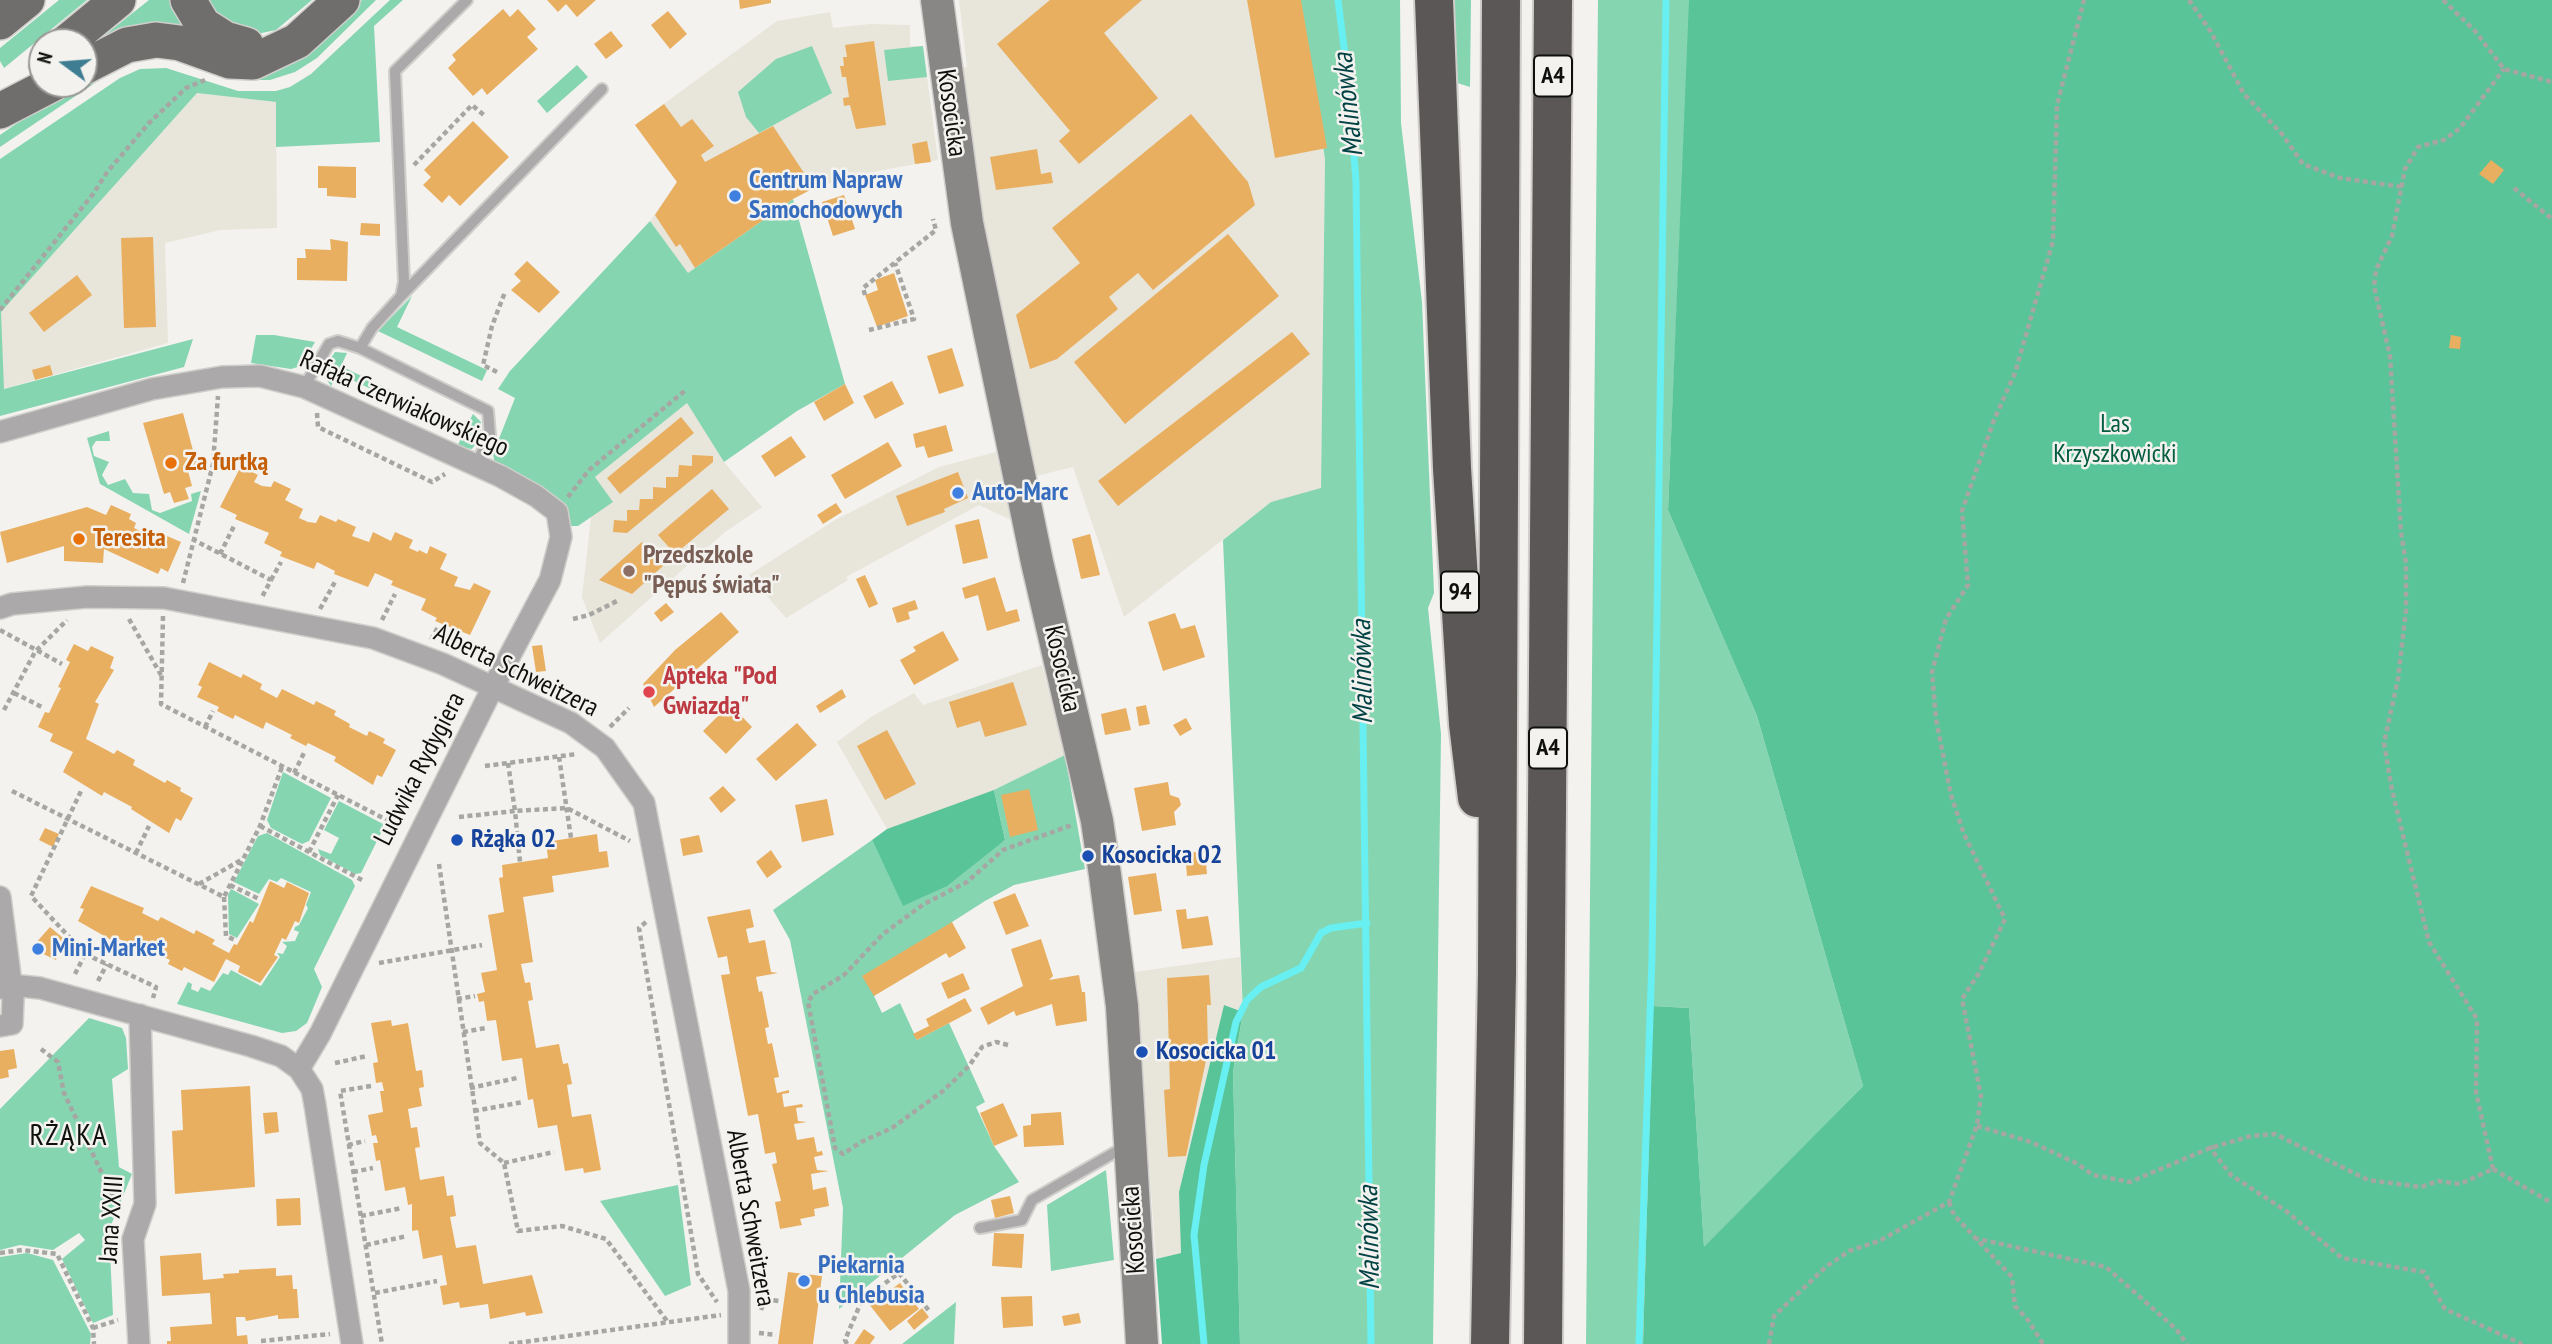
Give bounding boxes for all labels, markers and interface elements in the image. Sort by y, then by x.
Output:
north arrow [28,28,98,98]
text: N [32,50,58,66]
water label: Malinówka [1327,51,1371,159]
road number: A4 [1534,56,1572,96]
street label: Kosocicka [929,67,973,159]
place label: Centrum Napraw Samochodowych [749,165,903,227]
marker: Centrum Napraw Samochodowych [727,188,743,204]
street label: Rafała Czerwiakowskiego [295,344,513,464]
park label: Las Krzyszkowicki [2053,409,2177,471]
place label: Za furtką [185,447,268,479]
marker: Za furtką [163,455,179,471]
place label: Auto-Marc [972,477,1068,509]
marker: Auto-Marc [950,485,966,501]
place label: Teresita [93,523,166,555]
marker: Teresita [71,531,87,547]
place label: Przedszkole "Pępuś świata" [643,540,780,602]
marker: Przedszkole "Pępuś świata" [621,563,637,579]
road number: 94 [1441,572,1479,612]
street label: Alberta Schweitzera [429,618,603,724]
water label: Malinówka [1345,620,1381,724]
street label: Kosocicka [1037,623,1087,715]
place label: Apteka "Pod Gwiazdą" [663,661,777,722]
marker: Apteka "Pod Gwiazdą" [641,684,657,700]
street label: Ludwika Rydygiera [368,687,472,851]
road number: A4 [1529,728,1567,768]
place label: Rżąka 02 [471,824,556,856]
marker: Rżąka 02 [449,832,465,848]
place label: Kosocicka 02 [1102,840,1222,872]
marker: Kosocicka 02 [1080,848,1096,864]
place label: Mini-Market [52,933,165,965]
marker: Mini-Market [30,941,46,957]
place label: Kosocicka 01 [1156,1036,1276,1068]
marker: Kosocicka 01 [1134,1044,1150,1060]
district label: RŻĄKA [30,1118,108,1154]
street label: Alberta Schweitzera [719,1127,781,1309]
street label: Jana XXIII [93,1174,131,1264]
street label: Kosocicka [1115,1185,1153,1275]
water label: Malinówka [1352,1186,1388,1290]
place label: Piekarnia u Chlebusia [818,1250,925,1312]
marker: Piekarnia u Chlebusia [796,1273,812,1289]

